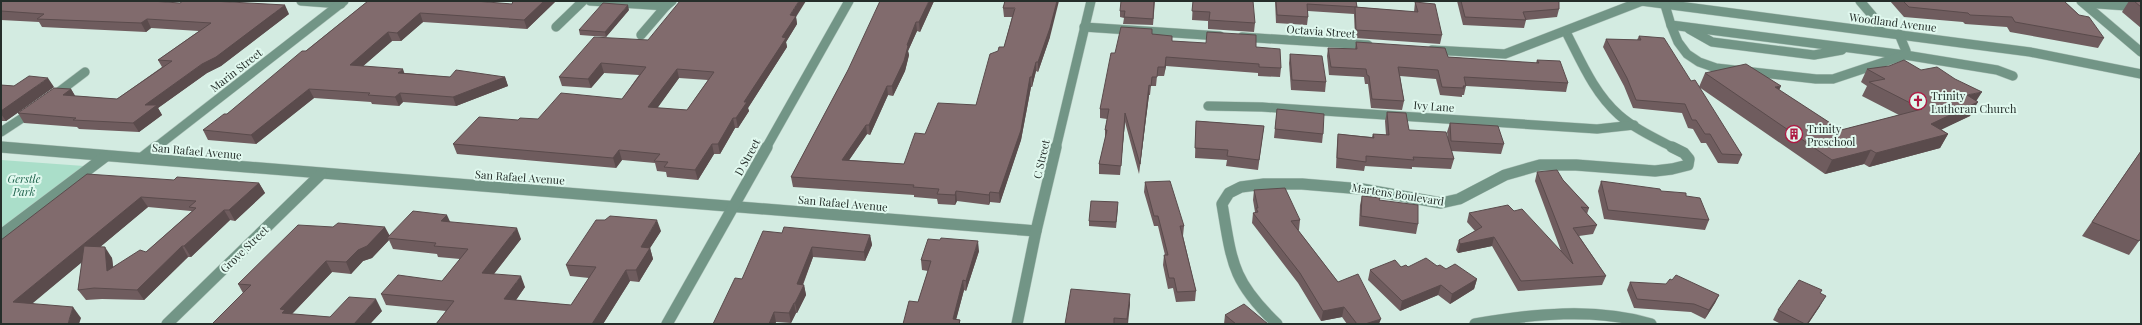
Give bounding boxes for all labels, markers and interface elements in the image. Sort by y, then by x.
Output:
street label: Woodland Avenue [1847,9,1938,35]
street label: Octavia Street [1286,21,1356,41]
street label: Marin Street [207,45,265,95]
place label: Trinity Lutheran Church [1931,88,2017,116]
church icon: Trinity Lutheran Church [1908,91,1928,111]
street label: Ivy Lane [1413,97,1455,115]
place label: Trinity Preschool [1807,121,1856,149]
building icon: Trinity Preschool [1784,124,1804,144]
street label: D Street [731,136,763,178]
street label: C Street [1029,138,1053,180]
street label: San Rafael Avenue [152,140,243,162]
street label: San Rafael Avenue [475,166,566,188]
park label: Gerstle Park [8,171,41,199]
street label: Martens Boulevard [1351,179,1446,209]
street label: San Rafael Avenue [798,192,889,214]
street label: Grove Street [217,222,271,276]

